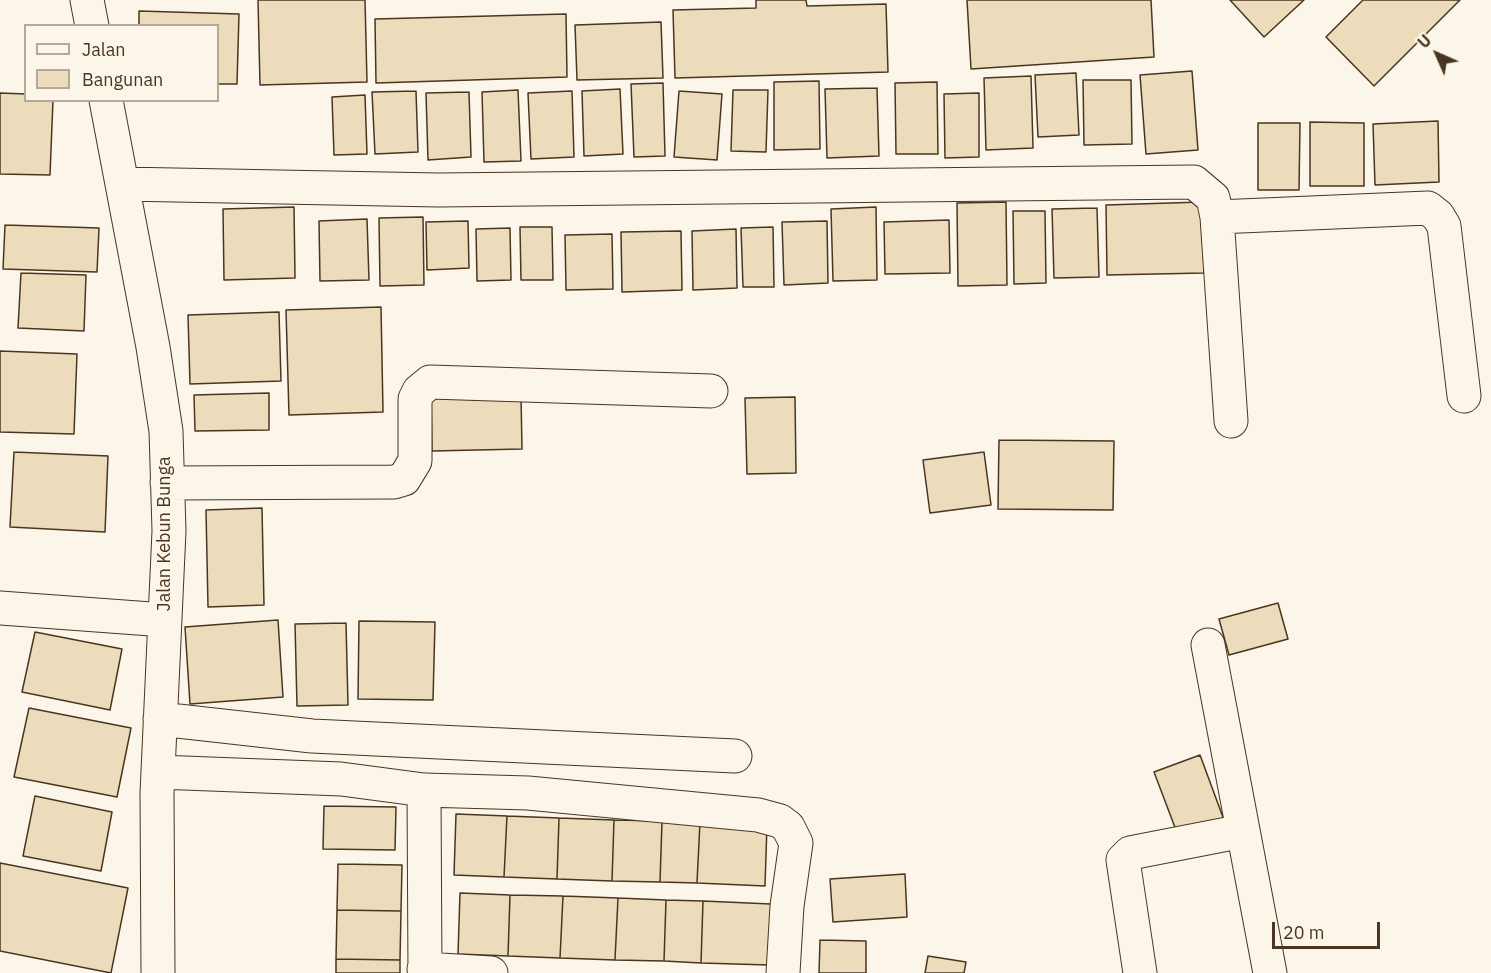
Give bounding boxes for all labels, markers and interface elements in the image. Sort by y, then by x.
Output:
legend [24,24,219,102]
north arrow [1407,24,1467,84]
text: U [1413,30,1435,52]
text: Jalan [82,38,126,61]
text: Bangunan [82,68,163,91]
street label: Jalan Kebun Bunga [154,456,176,612]
scale bar [1275,910,1383,948]
text: 20 m [1283,921,1325,944]

